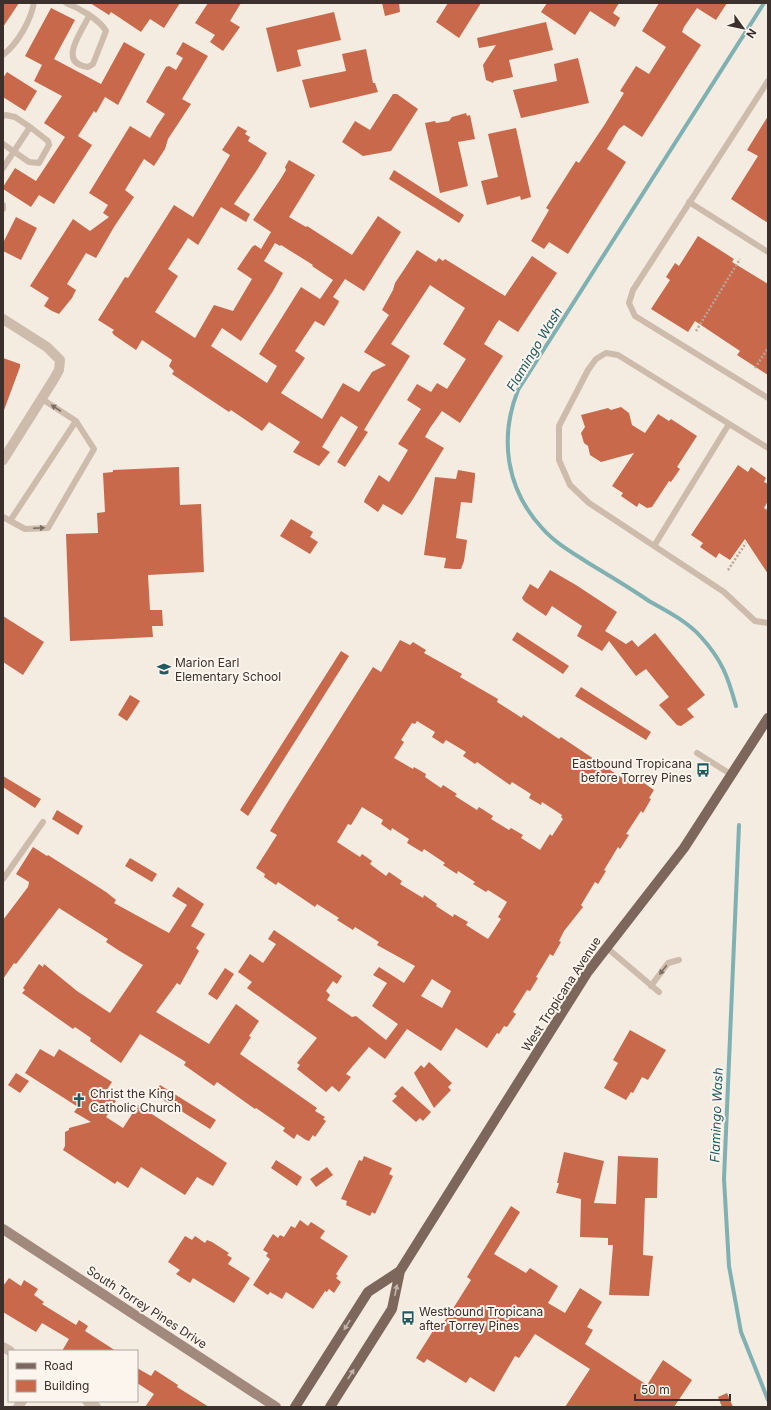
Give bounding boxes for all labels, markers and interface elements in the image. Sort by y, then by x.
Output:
north arrow [723,8,763,48]
text: N [743,26,760,41]
water label: Flamingo Wash [503,304,566,394]
one-way arrow [51,404,61,412]
one-way arrow [33,525,45,532]
place label: Marion Earl Elementary School [175,655,281,684]
school or university icon: Marion Earl Elementary School [156,661,172,677]
place label: Eastbound Tropicana before Torrey Pines [572,756,692,785]
bus stop icon: Eastbound Tropicana before Torrey Pines [695,762,711,778]
street label: West Tropicana Avenue [518,934,604,1054]
one-way arrow [658,964,667,975]
water label: Flamingo Wash [706,1067,726,1163]
place label: Christ the King Catholic Church [90,1086,181,1115]
church icon: Christ the King Catholic Church [71,1092,87,1108]
street label: South Torrey Pines Drive [84,1262,210,1352]
one-way arrow [393,1284,399,1296]
place label: Westbound Tropicana after Torrey Pines [419,1304,543,1333]
bus stop icon: Westbound Tropicana after Torrey Pines [400,1310,416,1326]
one-way arrow [343,1320,351,1330]
legend [8,1350,138,1402]
text: Road [44,1358,73,1373]
one-way arrow [347,1369,355,1379]
scale bar [635,1376,730,1402]
text: Building [44,1378,89,1393]
text: 50 m [641,1382,670,1397]

